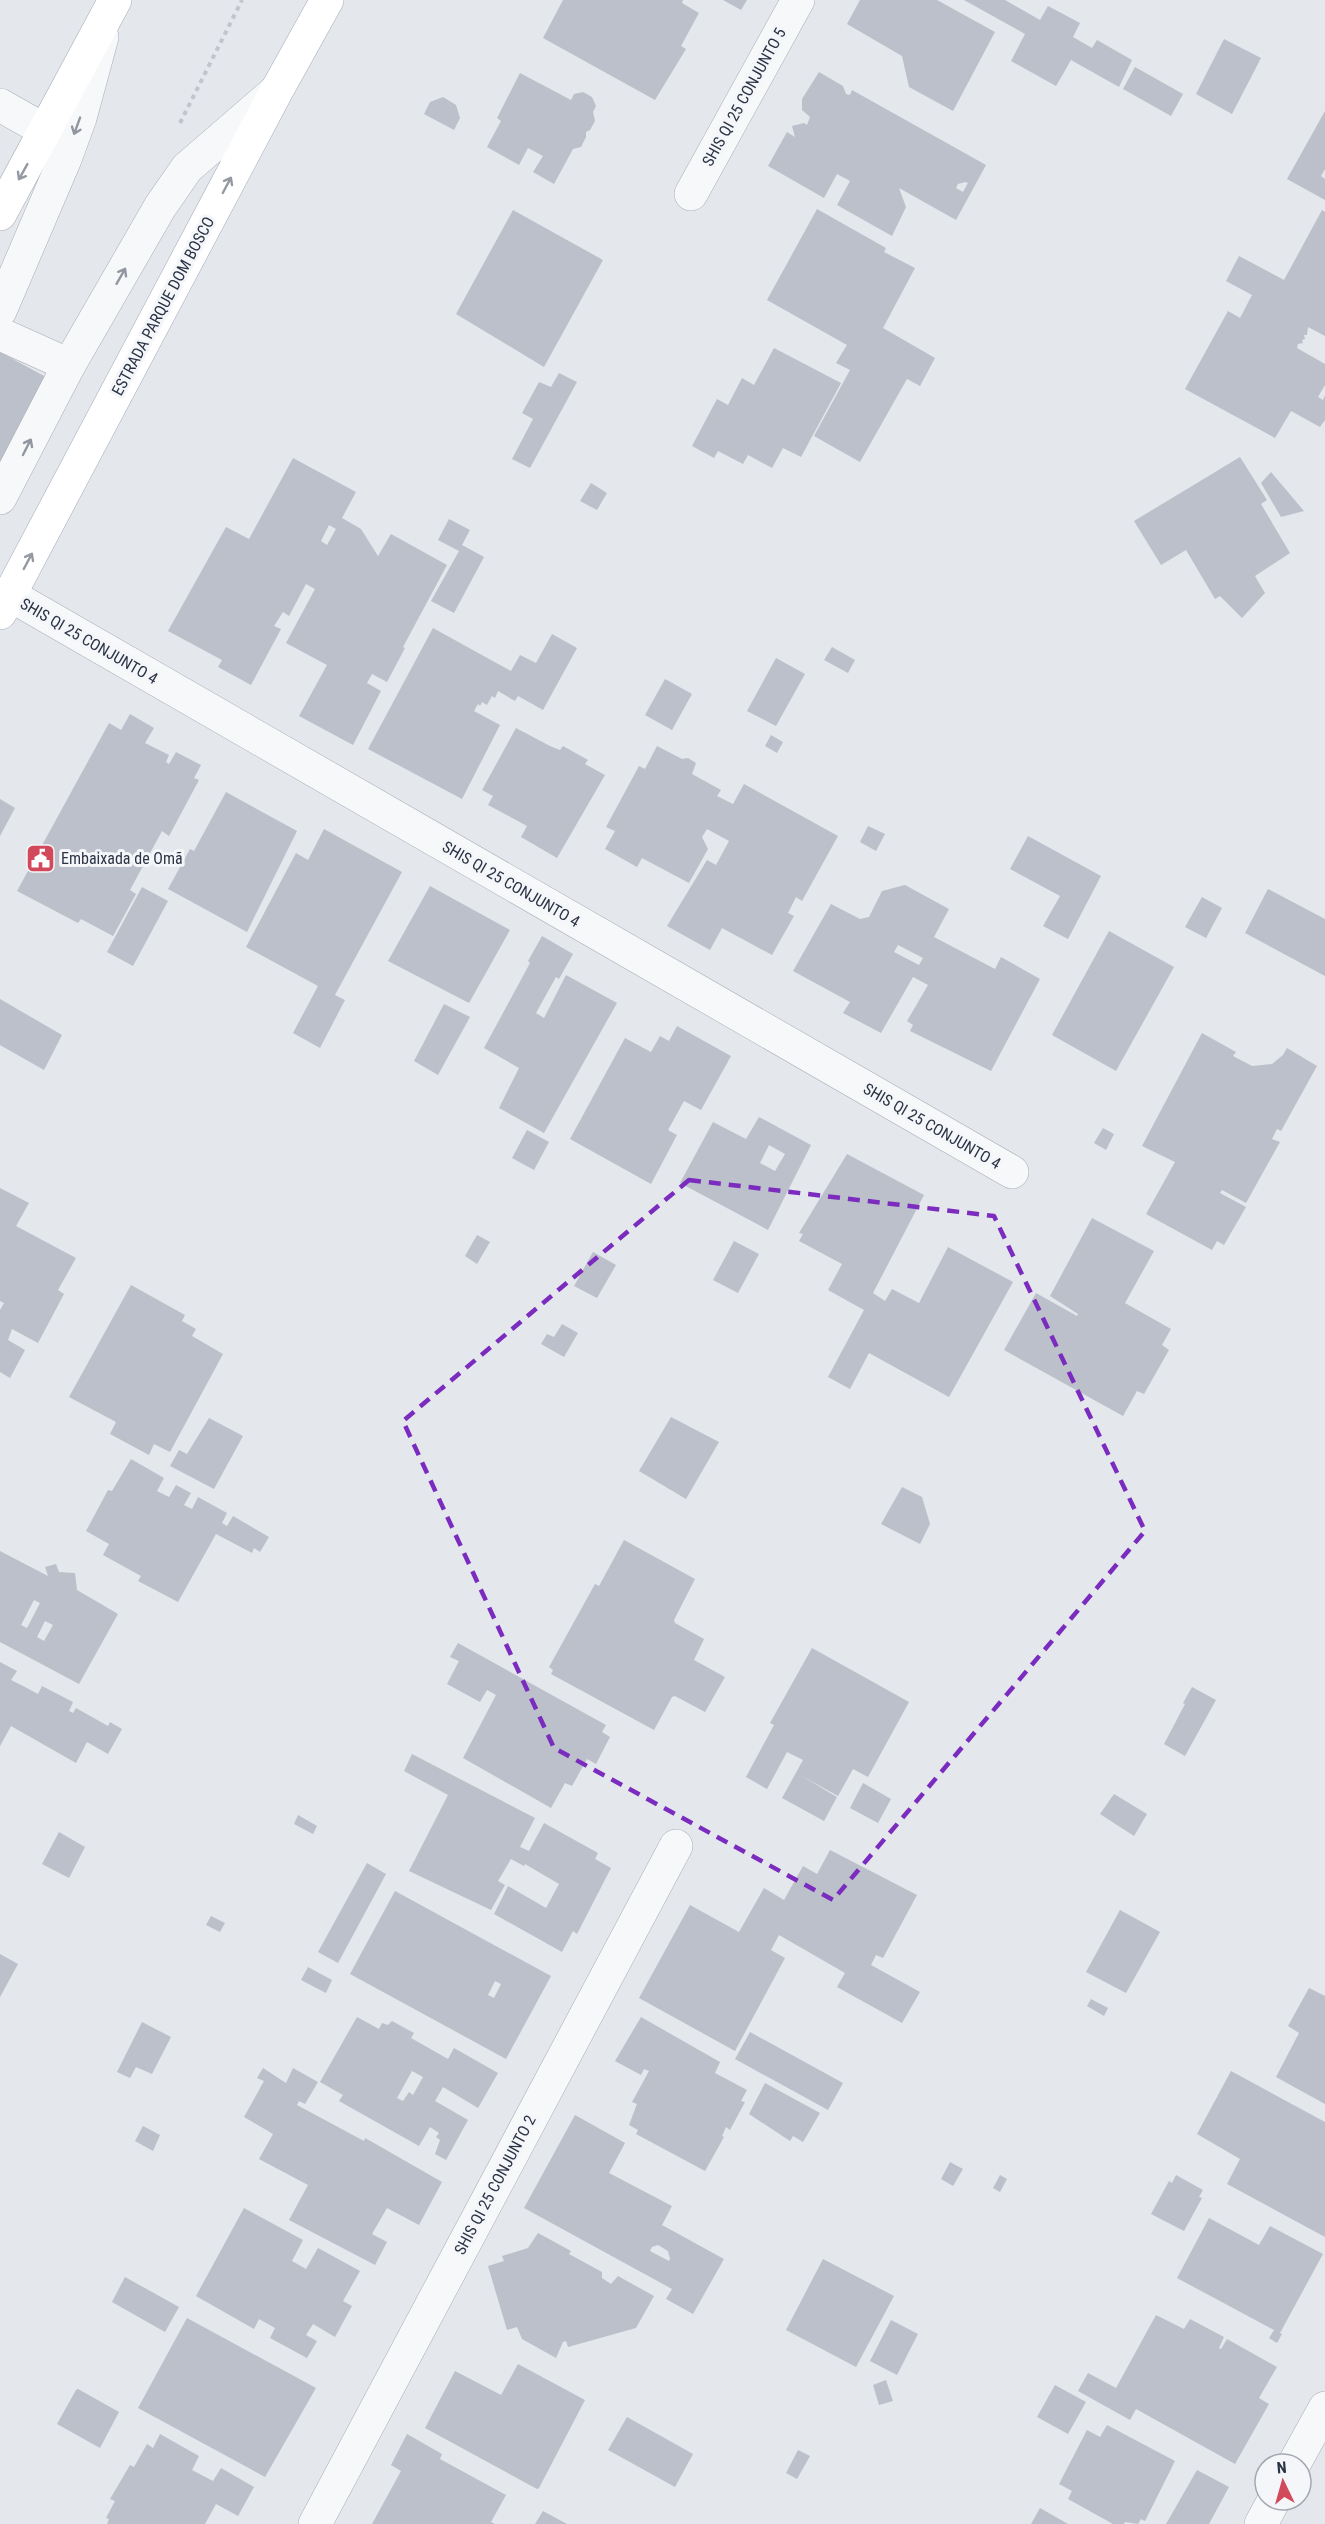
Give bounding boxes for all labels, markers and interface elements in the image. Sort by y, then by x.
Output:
street label: SHIS QI 25 CONJUNTO 5 [698,24,790,169]
one-way arrow [71,116,82,135]
one-way arrow [17,163,28,181]
one-way arrow [222,176,233,194]
street label: ESTRADA PARQUE DOM BOSCO [108,213,218,399]
one-way arrow [115,267,127,284]
one-way arrow [22,438,33,456]
one-way arrow [22,553,34,571]
street label: SHIS QI 25 CONJUNTO 4 [17,594,161,688]
street label: SHIS QI 25 CONJUNTO 4 [439,837,583,931]
public building icon: Embaixada de Omã [24,842,56,874]
place label: Embaixada de Omã [61,849,183,868]
street label: SHIS QI 25 CONJUNTO 4 [860,1079,1004,1173]
street label: SHIS QI 25 CONJUNTO 2 [450,2112,540,2258]
north arrow [1253,2452,1313,2512]
text: N [1276,2458,1287,2477]

